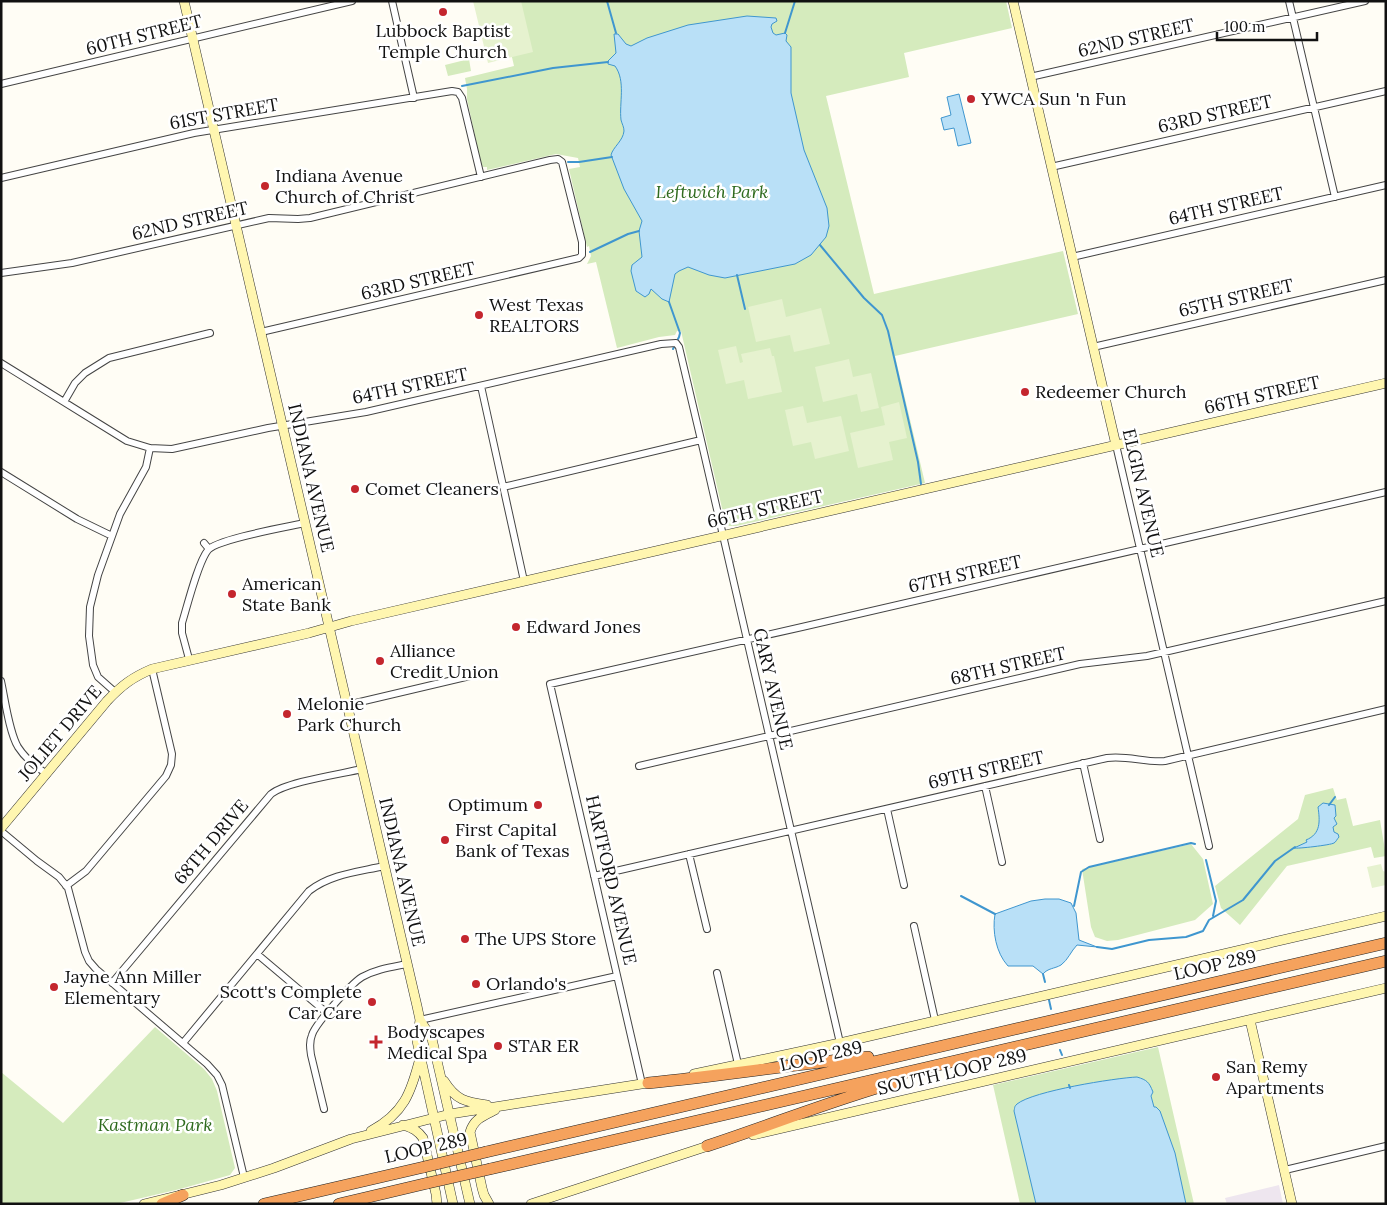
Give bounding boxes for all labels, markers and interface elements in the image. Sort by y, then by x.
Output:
marker: Lubbock Baptist Temple Church [437,6,449,18]
street label: 60TH STREET [83,9,205,60]
scale bar [1217,10,1317,42]
street label: 62ND STREET [1075,13,1197,62]
text: 100 m [1224,17,1265,36]
place label: Lubbock Baptist Temple Church [375,19,511,63]
place label: YWCA Sun 'n Fun [980,87,1126,110]
street label: 63RD STREET [1155,89,1275,138]
street label: 61ST STREET [168,93,281,134]
marker: YWCA Sun 'n Fun [965,93,977,105]
place label: Indiana Avenue Church of Christ [275,164,415,208]
marker: Indiana Avenue Church of Christ [259,180,271,192]
park label: Leftwich Park [656,180,768,203]
street label: 64TH STREET [1166,181,1286,230]
street label: 62ND STREET [129,196,251,245]
street label: 63RD STREET [358,256,478,305]
street label: 65TH STREET [1176,273,1296,322]
place label: West Texas REALTORS [489,293,583,337]
marker: West Texas REALTORS [473,309,485,321]
street label: 64TH STREET [350,362,470,409]
street label: 66TH STREET [1202,370,1322,419]
place label: Redeemer Church [1035,380,1187,403]
marker: Redeemer Church [1019,386,1031,398]
street label: INDIANA AVENUE [283,401,340,555]
street label: ELGIN AVENUE [1118,426,1169,559]
place label: Comet Cleaners [365,477,499,500]
marker: Comet Cleaners [349,483,361,495]
street label: 66TH STREET [705,484,825,533]
street label: 67TH STREET [906,549,1024,598]
place label: American State Bank [241,572,331,616]
marker: American State Bank [226,588,238,600]
place label: Edward Jones [526,615,641,638]
marker: Edward Jones [510,621,522,633]
street label: GARY AVENUE [748,626,799,752]
place label: Alliance Credit Union [389,639,499,683]
street label: 68TH STREET [948,641,1068,690]
marker: Alliance Credit Union [374,655,386,667]
street label: JOLIET DRIVE [12,680,106,786]
place label: Melonie Park Church [297,692,402,736]
marker: Melonie Park Church [281,708,293,720]
street label: 69TH STREET [926,745,1046,794]
place label: Optimum [448,793,528,816]
street label: HARTFORD AVENUE [581,793,642,967]
street label: 68TH DRIVE [168,794,253,889]
street label: INDIANA AVENUE [374,795,431,949]
marker: Optimum [532,799,544,811]
place label: First Capital Bank of Texas [455,818,570,862]
marker: First Capital Bank of Texas [439,834,451,846]
place label: The UPS Store [475,927,596,950]
marker: The UPS Store [459,933,471,945]
street label: LOOP 289 [1171,944,1258,985]
place label: Jayne Ann Miller Elementary [63,965,201,1009]
place label: Orlando's [486,972,566,995]
marker: Orlando's [470,978,482,990]
place label: Scott's Complete Car Care [220,980,362,1024]
marker: Jayne Ann Miller Elementary [48,981,60,993]
marker: Scott's Complete Car Care [366,996,378,1008]
place label: Bodyscapes Medical Spa [387,1020,487,1064]
place label: STAR ER [508,1034,580,1057]
marker: Bodyscapes Medical Spa [369,1035,383,1049]
street label: LOOP 289 [777,1035,864,1076]
marker: STAR ER [492,1040,504,1052]
street label: SOUTH LOOP 289 [875,1043,1029,1100]
place label: San Remy Apartments [1225,1055,1324,1099]
marker: San Remy Apartments [1210,1071,1222,1083]
park label: Kastman Park [97,1113,213,1136]
street label: LOOP 289 [382,1127,469,1168]

